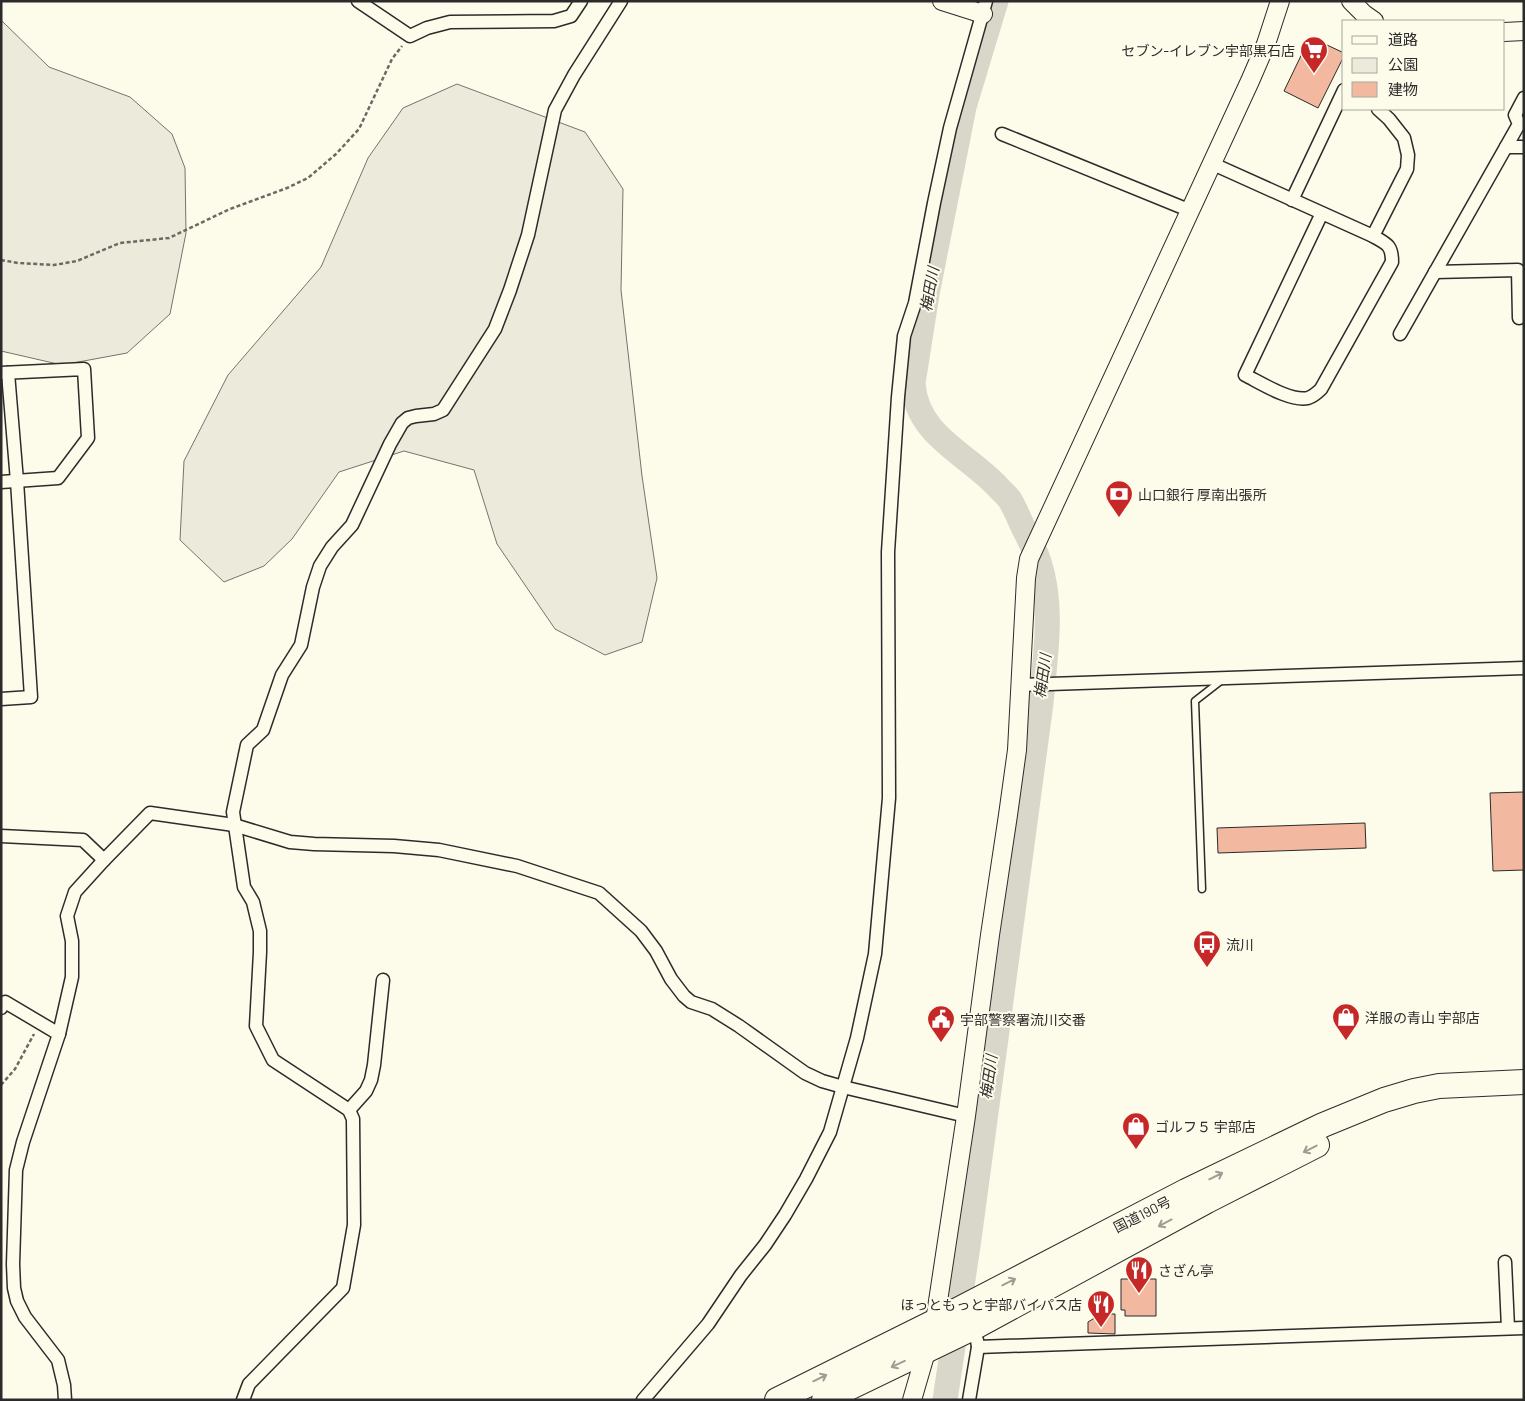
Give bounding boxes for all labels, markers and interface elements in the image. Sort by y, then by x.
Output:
legend [1342,20,1505,110]
text: 道路 [1388,30,1418,48]
supermarket icon: セブン-イレブン宇部黒石店 [1299,35,1329,74]
place label: セブン-イレブン宇部黒石店 [1121,42,1295,59]
text: 公園 [1388,55,1418,73]
text: 建物 [1388,80,1418,98]
water label: 梅田川 [916,263,942,313]
bank icon: 山口銀行 厚南出張所 [1104,479,1134,518]
place label: 山口銀行 厚南出張所 [1138,486,1267,503]
water label: 梅田川 [1030,650,1054,700]
bus stop icon: 流川 [1192,929,1222,968]
place label: 流川 [1226,936,1254,953]
shop icon: 洋服の青山 宇部店 [1331,1002,1361,1041]
public building icon: 宇部警察署流川交番 [926,1004,956,1043]
place label: 洋服の青山 宇部店 [1365,1009,1480,1026]
place label: 宇部警察署流川交番 [960,1011,1086,1028]
water label: 梅田川 [976,1051,1000,1101]
shop icon: ゴルフ５ 宇部店 [1121,1111,1151,1150]
place label: ゴルフ５ 宇部店 [1155,1118,1256,1135]
one-way arrow [1303,1145,1318,1154]
one-way arrow [1208,1171,1223,1180]
street label: 国道190号 [1110,1192,1174,1236]
one-way arrow [1159,1219,1173,1229]
restaurant icon: さざん亭 [1124,1255,1154,1294]
place label: さざん亭 [1158,1262,1214,1279]
one-way arrow [1002,1277,1017,1287]
restaurant icon: ほっともっと宇部バイパス店 [1086,1289,1116,1328]
place label: ほっともっと宇部バイパス店 [900,1296,1082,1313]
one-way arrow [891,1360,906,1370]
one-way arrow [813,1373,828,1383]

